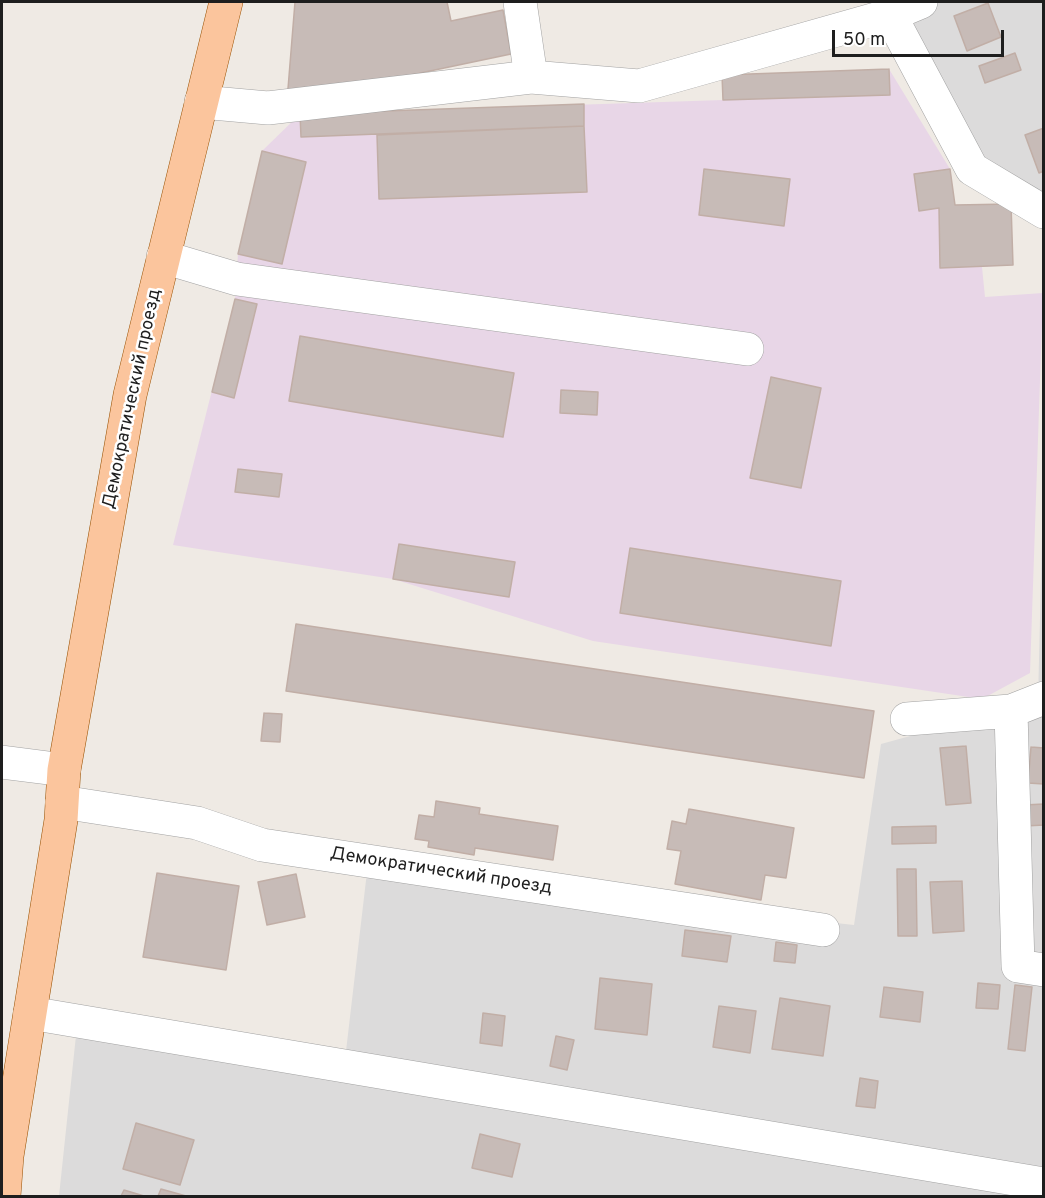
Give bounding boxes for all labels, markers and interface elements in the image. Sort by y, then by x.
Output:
scale bar [835,18,1008,56]
text: 50 m [843,29,885,52]
street label: Демократический проезд [99,287,167,511]
street label: Демократический проезд [328,844,554,900]

